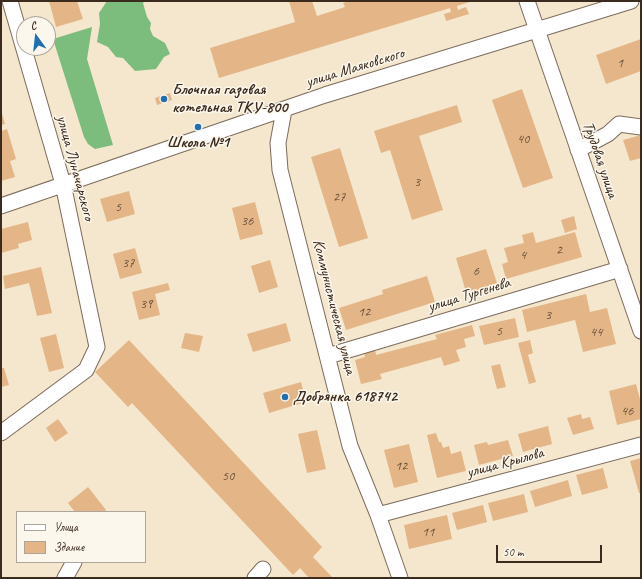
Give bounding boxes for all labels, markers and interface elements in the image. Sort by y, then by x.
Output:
north arrow [16,16,56,56]
text: С [29,18,38,33]
street label: улица Маяковского [303,44,407,92]
house number: 1 [617,55,623,71]
place label: Блочная газовая котельная ТКУ-800 [172,80,288,118]
marker: Блочная газовая котельная ТКУ-800 [159,94,169,104]
street label: улица Луначарского [52,113,98,223]
street label: Трудовая улица [578,119,622,201]
marker: Школа №1 [193,122,203,132]
house number: 40 [517,131,529,147]
place label: Школа №1 [167,133,229,153]
house number: 3 [414,174,420,190]
house number: 27 [333,189,345,205]
house number: 5 [115,199,121,215]
house number: 36 [241,213,253,229]
street label: Коммунистическая улица [308,237,360,377]
house number: 2 [556,242,562,258]
house number: 4 [520,247,526,263]
house number: 37 [122,255,134,271]
house number: 6 [473,263,479,279]
street label: улица Тургенева [425,273,513,317]
house number: 39 [140,296,152,312]
house number: 12 [358,304,370,320]
house number: 3 [545,307,551,323]
house number: 5 [496,323,502,339]
house number: 44 [590,324,602,340]
place label: Добрянка 618742 [293,387,397,407]
marker: Добрянка 618742 [280,392,290,402]
house number: 46 [621,403,633,419]
street label: улица Крылова [464,444,546,482]
house number: 12 [395,458,407,474]
house number: 50 [222,468,234,484]
legend [16,511,146,563]
text: Улица [54,519,78,535]
house number: 11 [422,524,434,540]
scale bar [498,537,604,563]
text: Здание [54,539,84,555]
text: 50 m [503,544,523,560]

